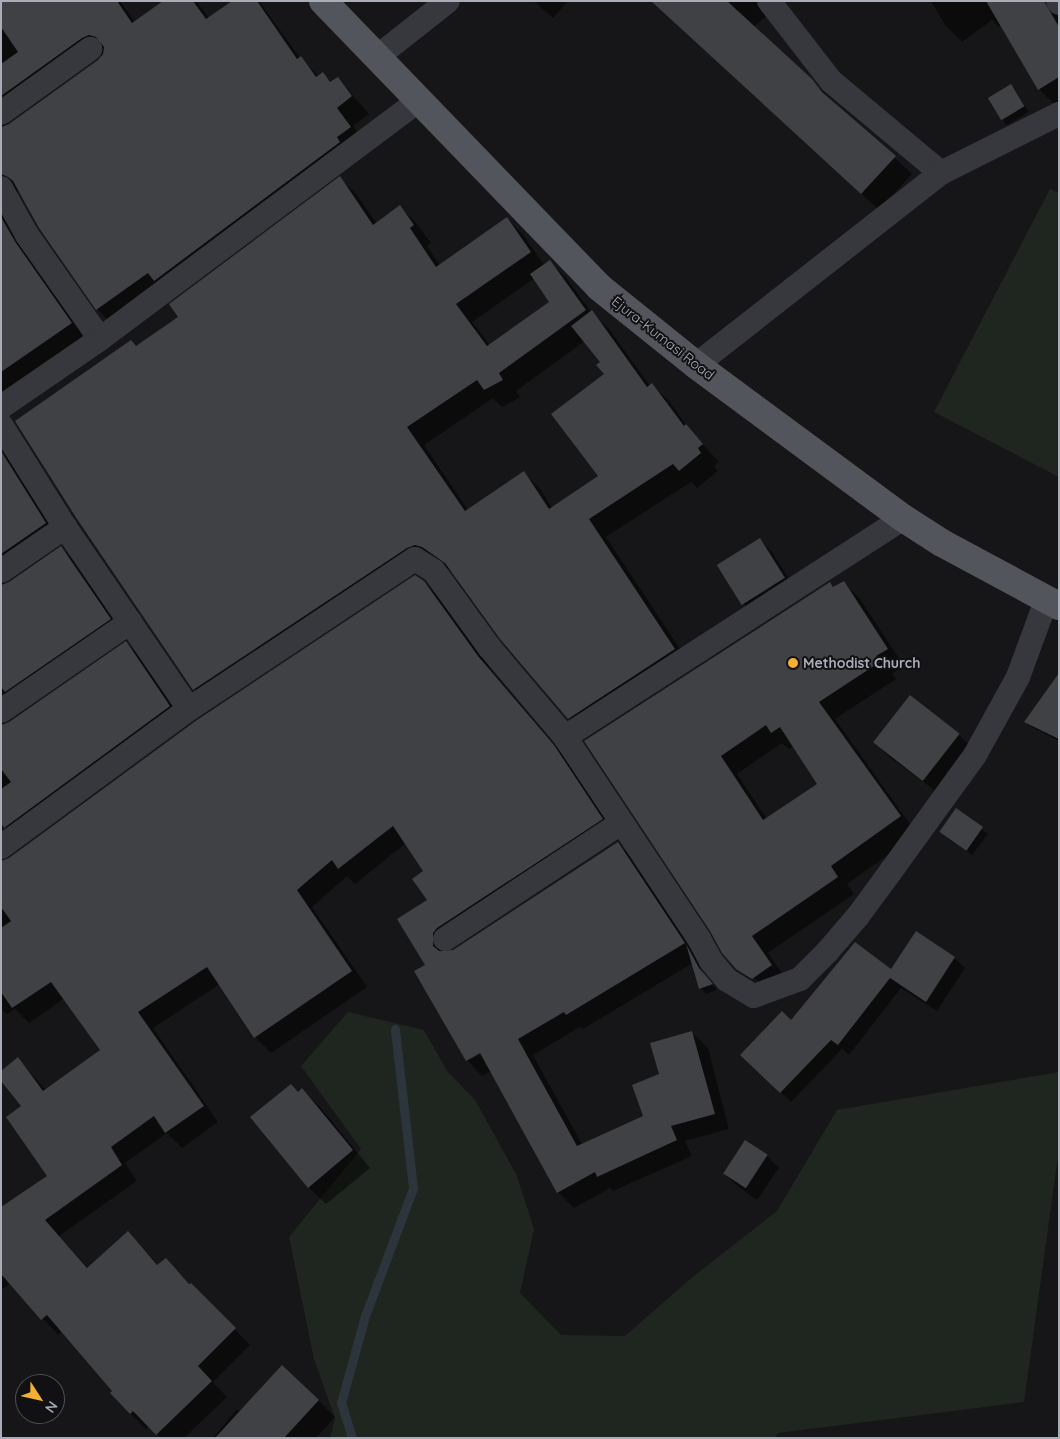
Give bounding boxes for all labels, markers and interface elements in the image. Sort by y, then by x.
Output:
street label: Ejura-Kumasi Road [608,293,718,383]
place label: Methodist Church [803,655,920,671]
marker: Methodist Church [787,657,799,669]
north arrow [15,1374,65,1424]
text: N [41,1398,62,1416]

